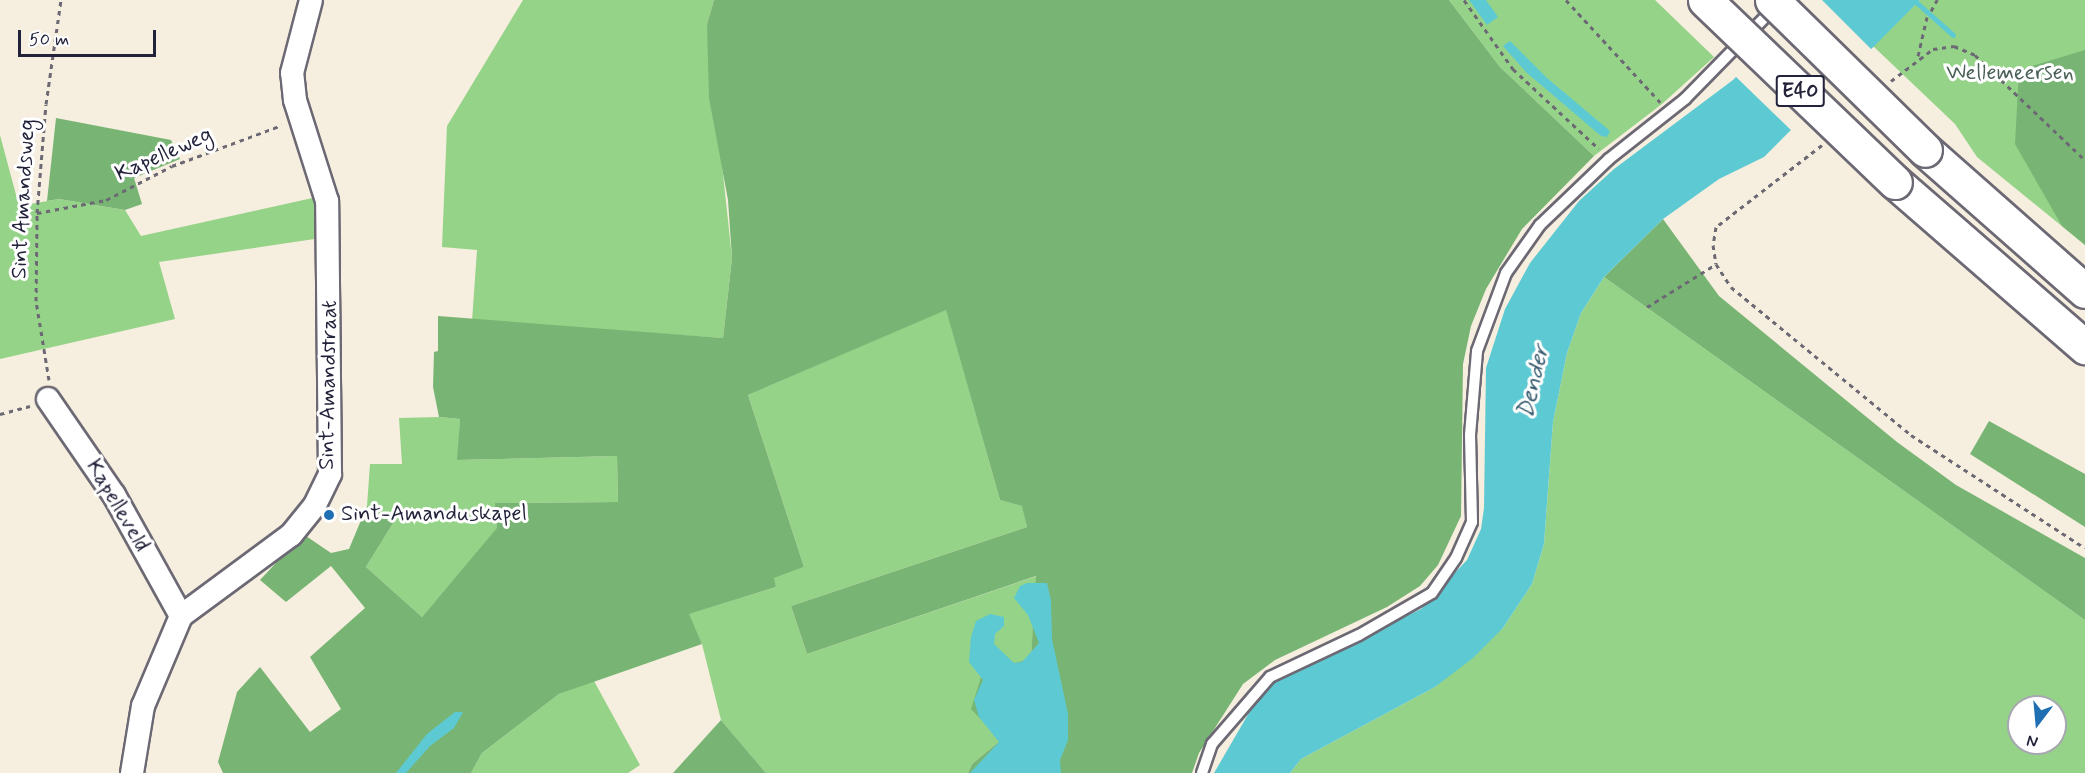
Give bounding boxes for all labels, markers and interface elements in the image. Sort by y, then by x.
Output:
scale bar [21,18,159,56]
text: 50 m [29,28,69,52]
park label: Wellemeersen [1946,61,2074,87]
road number: E40 [1774,73,1826,109]
street label: Sint Amandsweg [7,119,41,279]
street label: Kapelleweg [112,122,216,188]
street label: Sint-Amandstraat [314,300,344,470]
water label: Dender [1512,343,1556,421]
street label: Kapelleveld [79,455,155,557]
place label: Sint-Amanduskapel [341,502,527,528]
marker: Sint-Amanduskapel [322,508,336,522]
north arrow [2007,695,2067,755]
text: N [2024,729,2040,752]

